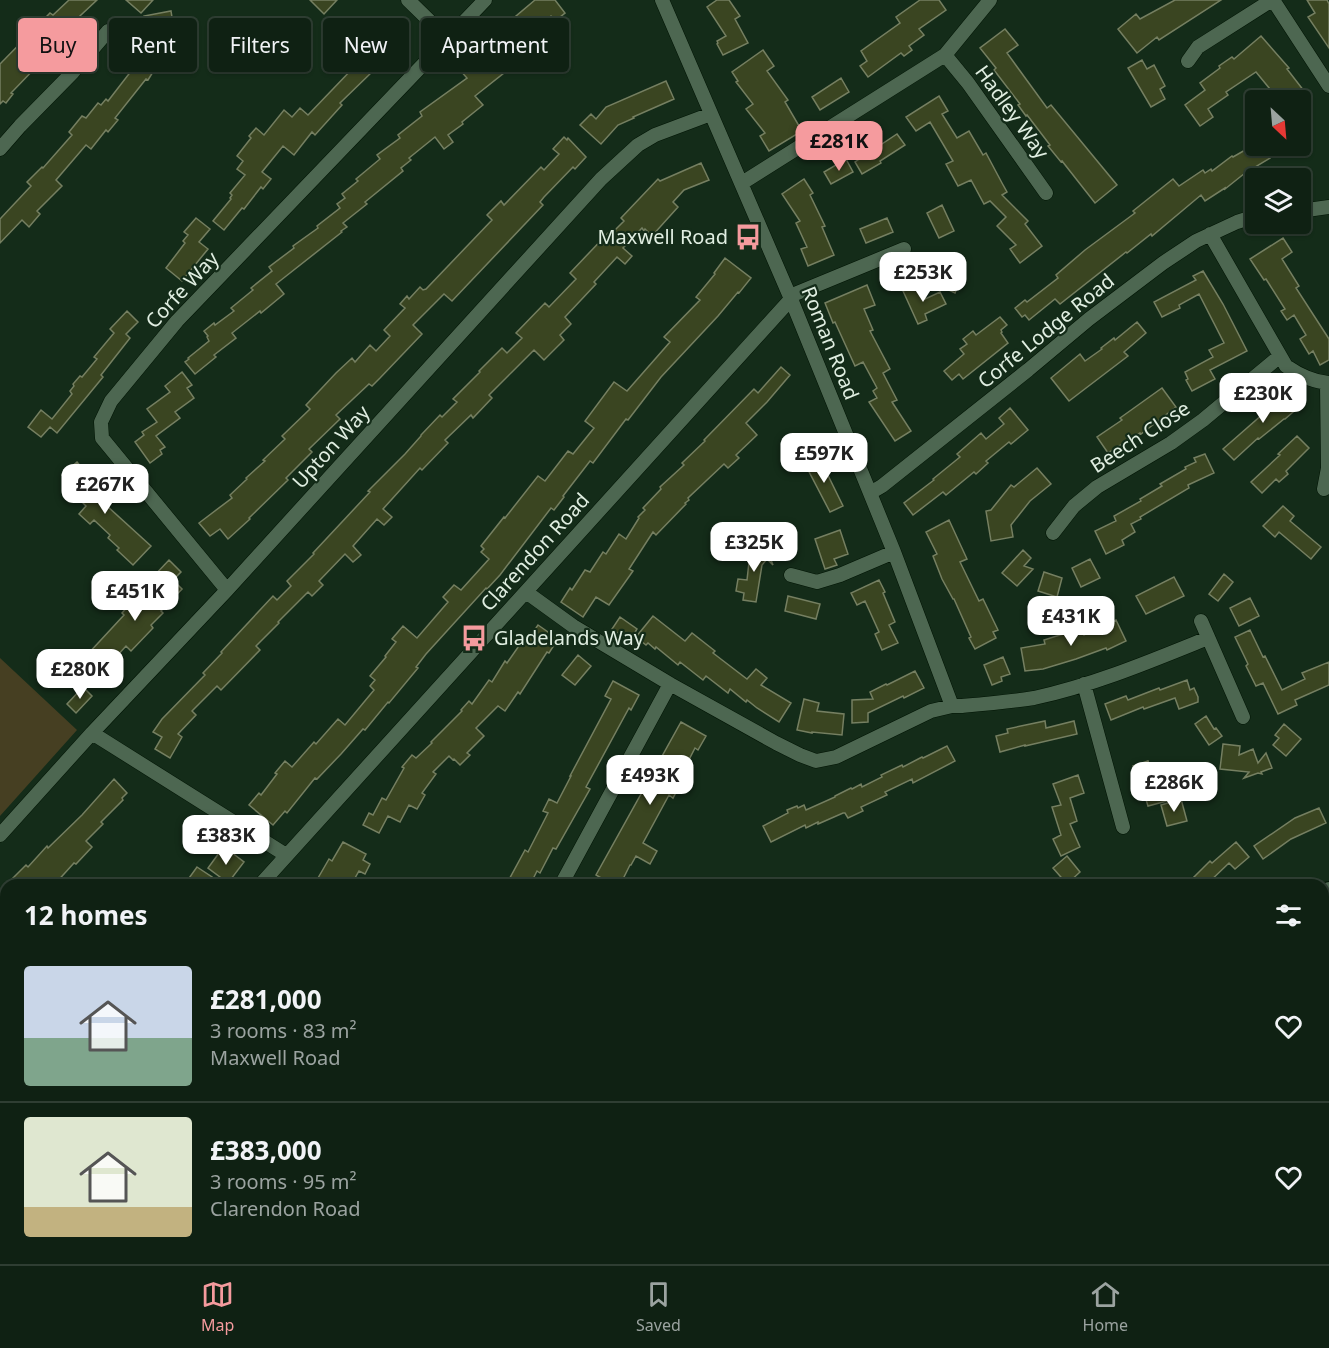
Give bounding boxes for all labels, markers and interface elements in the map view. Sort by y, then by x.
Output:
chip: Buy [18,18,97,72]
chip: Rent [109,18,197,72]
chip: Filters [209,18,311,72]
chip: New [323,18,409,72]
chip: Apartment [421,18,569,72]
street label: Hadley Way [969,60,1056,165]
north arrow [1245,90,1311,156]
map controls [1245,90,1311,234]
pin: £281K [797,121,881,172]
text: £281K [809,127,869,154]
button: layers [1245,168,1311,234]
bus stop icon: Maxwell Road [733,222,763,252]
place label: Maxwell Road [597,223,728,250]
street label: Corfe Way [139,245,225,334]
pin: £253K [881,252,965,303]
text: £253K [893,258,953,285]
street label: Corfe Lodge Road [972,267,1119,394]
street label: Roman Road [795,282,865,404]
pin: £230K [1221,373,1305,424]
text: £230K [1233,379,1293,406]
street label: Beech Close [1085,394,1195,479]
street label: Upton Way [286,399,376,494]
pin: £597K [782,433,866,484]
text: £597K [794,439,854,466]
pin: £267K [63,464,147,515]
text: £267K [75,470,135,497]
street label: Clarendon Road [474,487,595,617]
pin: £325K [712,522,796,573]
text: £325K [724,528,784,555]
pin: £451K [93,571,177,622]
text: £451K [105,577,165,604]
pin: £431K [1029,596,1113,647]
text: £431K [1041,602,1101,629]
bus stop icon: Gladelands Way [459,623,489,653]
place label: Gladelands Way [494,624,645,651]
pin: £280K [38,649,122,700]
text: £280K [50,655,110,682]
pin: £493K [608,755,692,806]
text: £493K [620,761,680,788]
pin: £286K [1132,762,1216,813]
text: £286K [1144,768,1204,795]
pin: £383K [184,815,268,866]
text: £383K [196,821,256,848]
text: 12 homes [24,897,148,933]
icon: filters [1272,899,1305,932]
text: £281,000 [210,981,322,1017]
icon: home [72,990,144,1062]
icon: heart [1272,1010,1305,1043]
text: 3 rooms · 83 m² [210,1017,357,1044]
text: Maxwell Road [210,1044,341,1071]
text: £383,000 [210,1132,322,1168]
icon: home [72,1141,144,1213]
icon: heart [1272,1161,1305,1194]
text: 3 rooms · 95 m² [210,1168,357,1195]
text: Clarendon Road [210,1195,361,1222]
tab: Map [201,1278,234,1336]
tab: Saved [636,1278,681,1336]
tab: Home [1083,1278,1128,1336]

